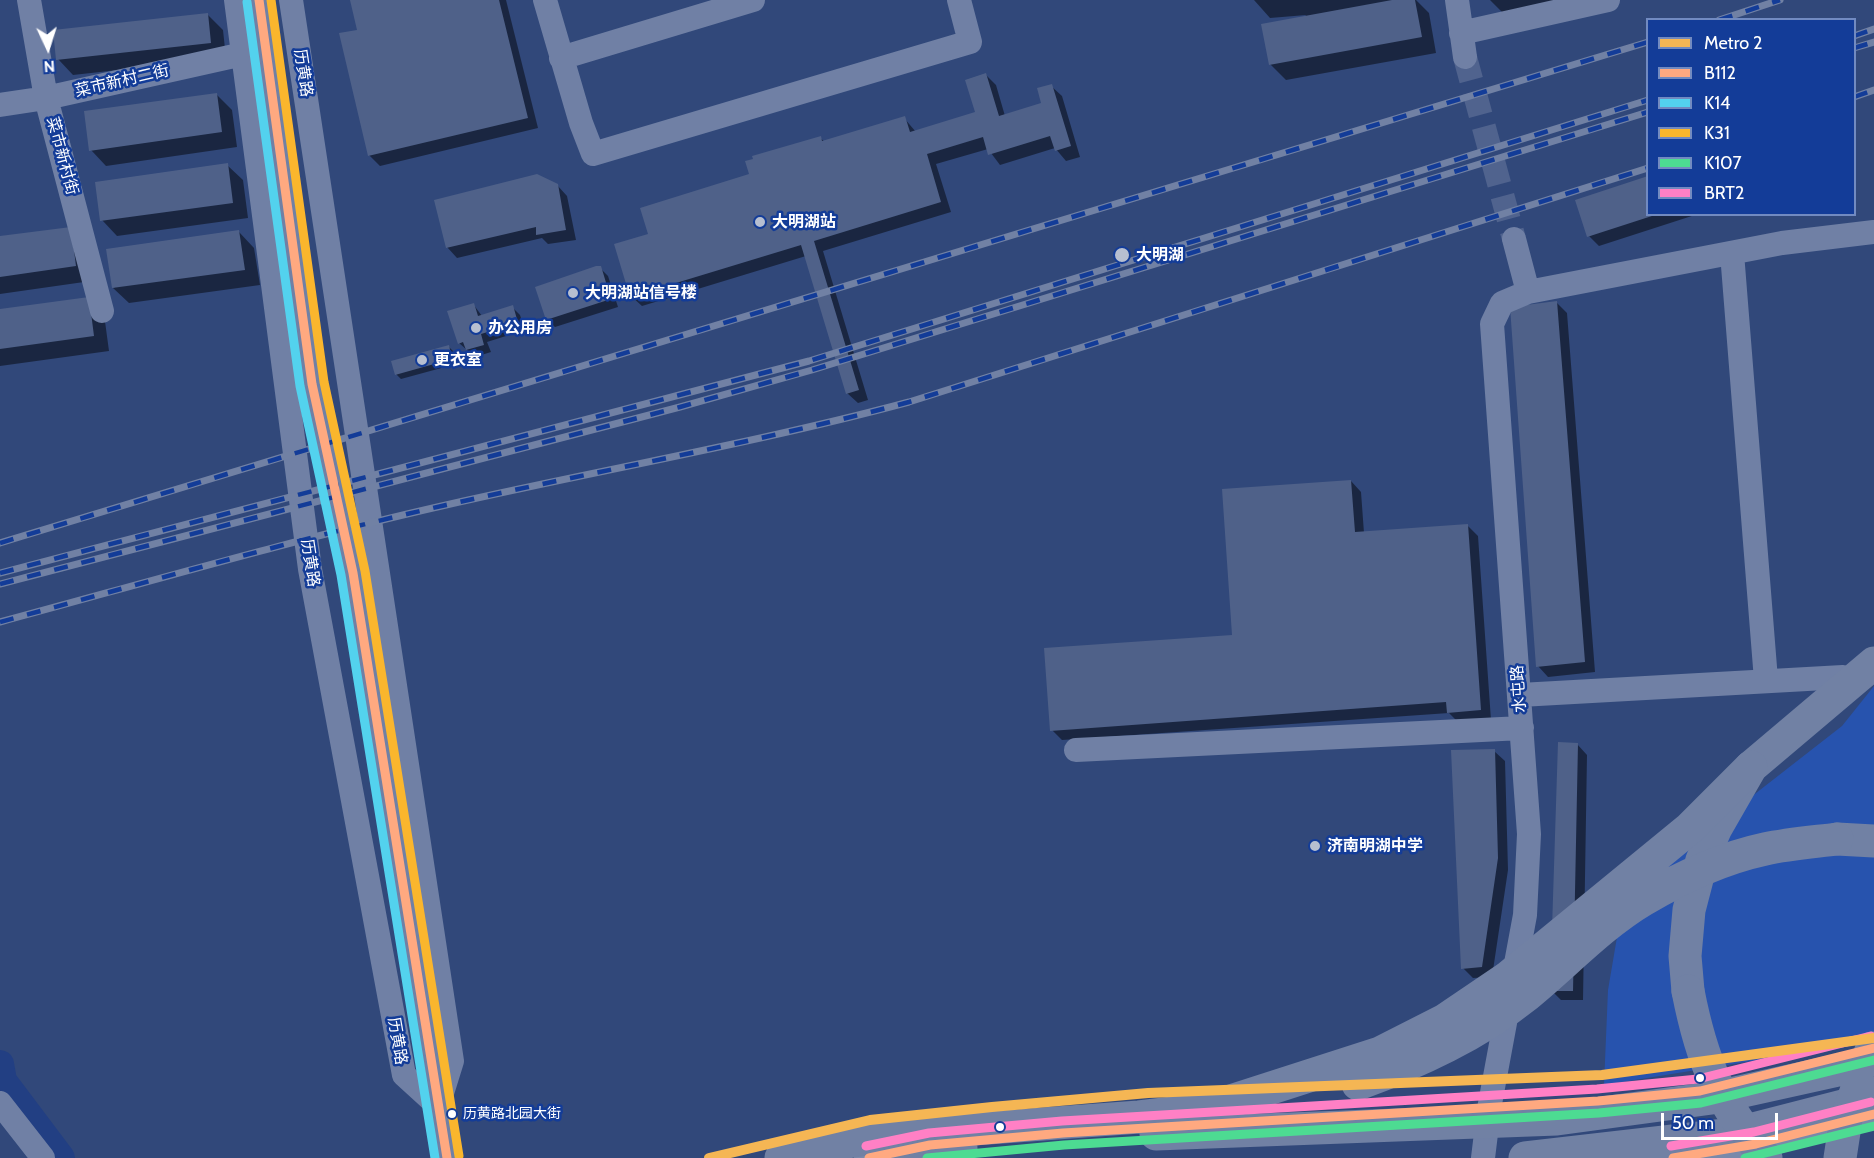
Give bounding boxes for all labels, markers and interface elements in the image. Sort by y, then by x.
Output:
north arrow [18,18,78,78]
legend [1646,18,1856,216]
text: Metro 2 [1704,32,1763,54]
street label: 历黄路 [290,48,316,98]
text: N [43,57,56,76]
street label: 菜市新村二街 [73,61,171,101]
text: B112 [1704,62,1736,84]
text: K14 [1704,92,1730,114]
street label: 菜市新村街 [42,115,82,197]
text: K31 [1704,122,1730,144]
text: K107 [1704,152,1741,174]
text: BRT2 [1704,182,1744,204]
place label: 大明湖站 [772,212,836,232]
marker: 大明湖站 [753,215,767,229]
place label: 大明湖 [1136,245,1184,265]
marker: 大明湖 [1113,246,1131,264]
place label: 大明湖站信号楼 [585,283,697,303]
marker: 大明湖站信号楼 [566,286,580,300]
place label: 办公用房 [488,318,552,338]
marker: 办公用房 [469,321,483,335]
place label: 更衣室 [434,350,482,370]
marker: 更衣室 [415,353,429,367]
street label: 历黄路 [297,538,323,588]
street label: 水屯路 [1508,664,1530,714]
place label: 济南明湖中学 [1327,836,1423,856]
marker: 济南明湖中学 [1308,839,1322,853]
street label: 历黄路 [383,1016,411,1066]
unlabelled marker [1694,1072,1706,1084]
scale bar [1664,1101,1781,1139]
place label: 历黄路北园大街 [463,1106,561,1122]
marker: 历黄路北园大街 [446,1108,458,1120]
text: 50 m [1672,1112,1714,1134]
unlabelled marker [994,1121,1006,1133]

